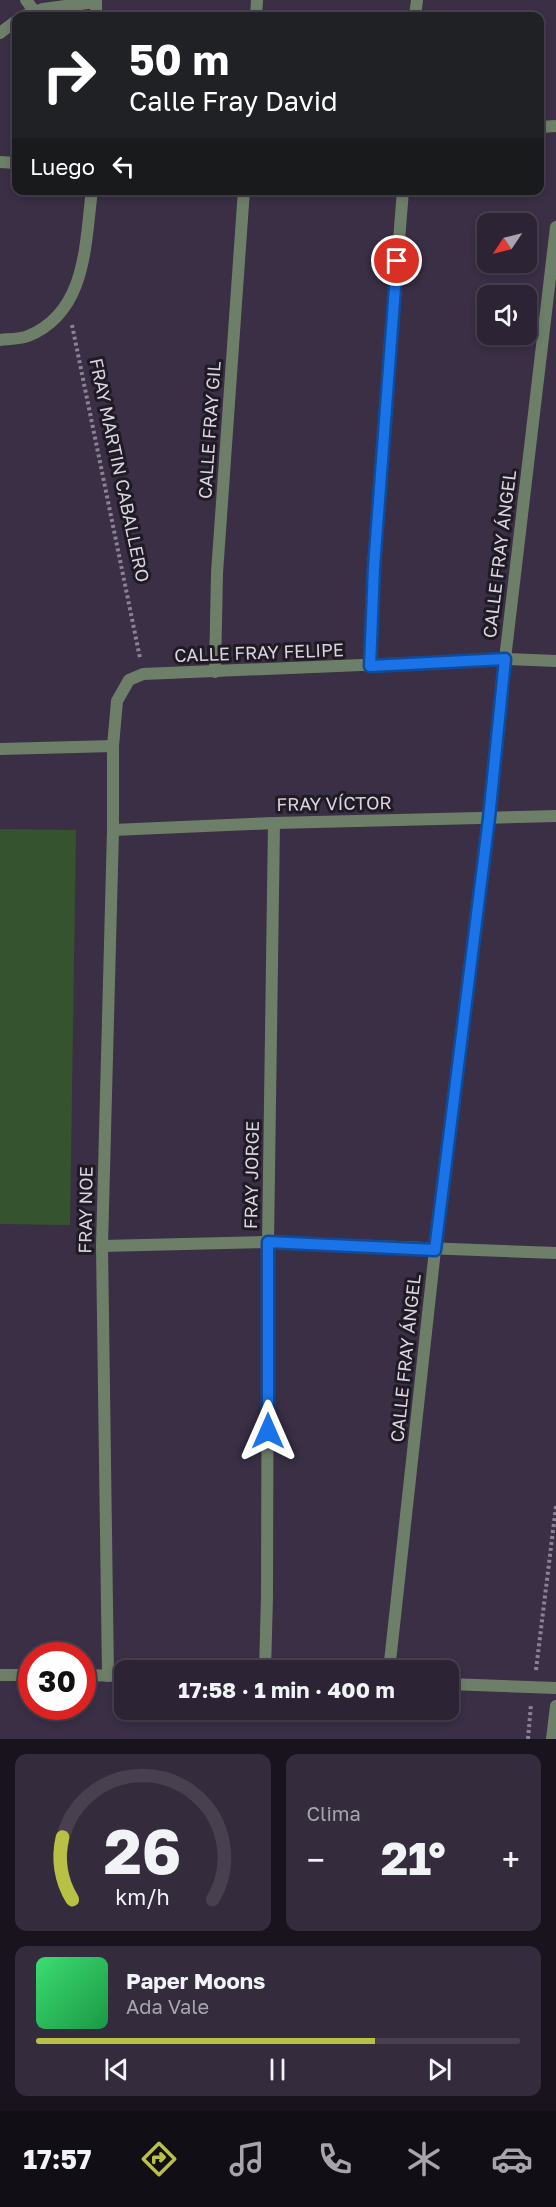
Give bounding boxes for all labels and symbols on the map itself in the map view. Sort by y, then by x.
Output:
north arrow [477,213,537,273]
pin [371,235,422,286]
street label: FRAY MARTIN CABALLERO [85,356,155,584]
street label: CALLE FRAY GIL [193,361,225,499]
street label: CALLE FRAY ÁNGEL [478,469,520,639]
street label: CALLE FRAY FELIPE [174,638,344,666]
street label: FRAY VÍCTOR [276,791,392,815]
street label: FRAY JORGE [239,1121,263,1229]
street label: FRAY NOE [73,1166,97,1254]
street label: CALLE FRAY ÁNGEL [385,1273,425,1443]
position arrow [236,1399,300,1463]
speed limit sign: 30 [18,1642,96,1720]

